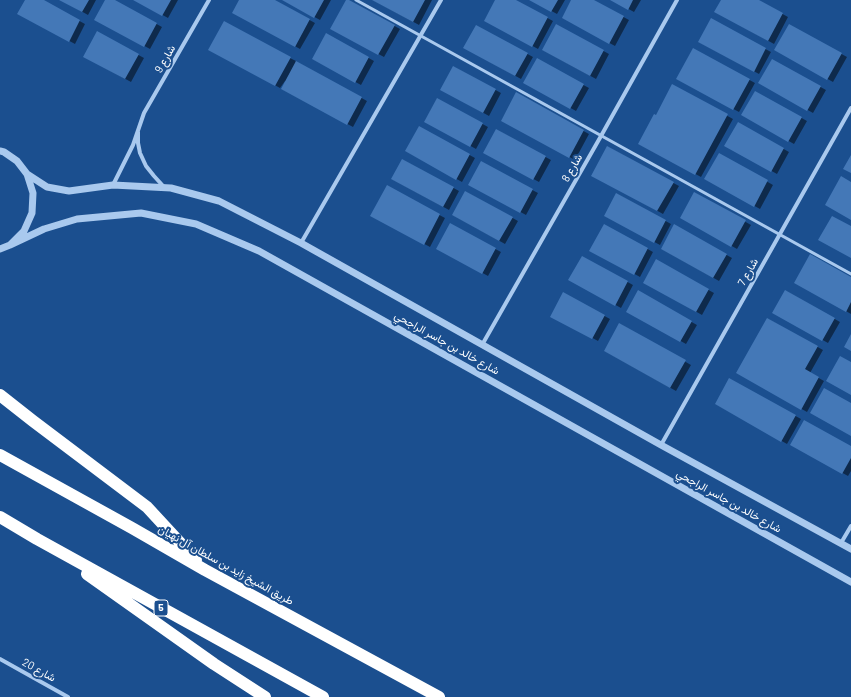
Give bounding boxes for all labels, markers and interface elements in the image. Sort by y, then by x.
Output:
street label: شارع 9 [152,43,178,75]
street label: شارع 8 [559,152,585,184]
street label: شارع 7 [735,256,761,288]
street label: شارع خالد بن جاسر الراجحي [392,309,502,377]
street label: شارع خالد بن جاسر الراجحي [674,467,784,535]
street label: طريق الشيخ زايد بن سلطان آل نهيان [156,522,296,608]
road number: 5 [154,600,168,616]
street label: شارع 20 [20,655,58,685]

